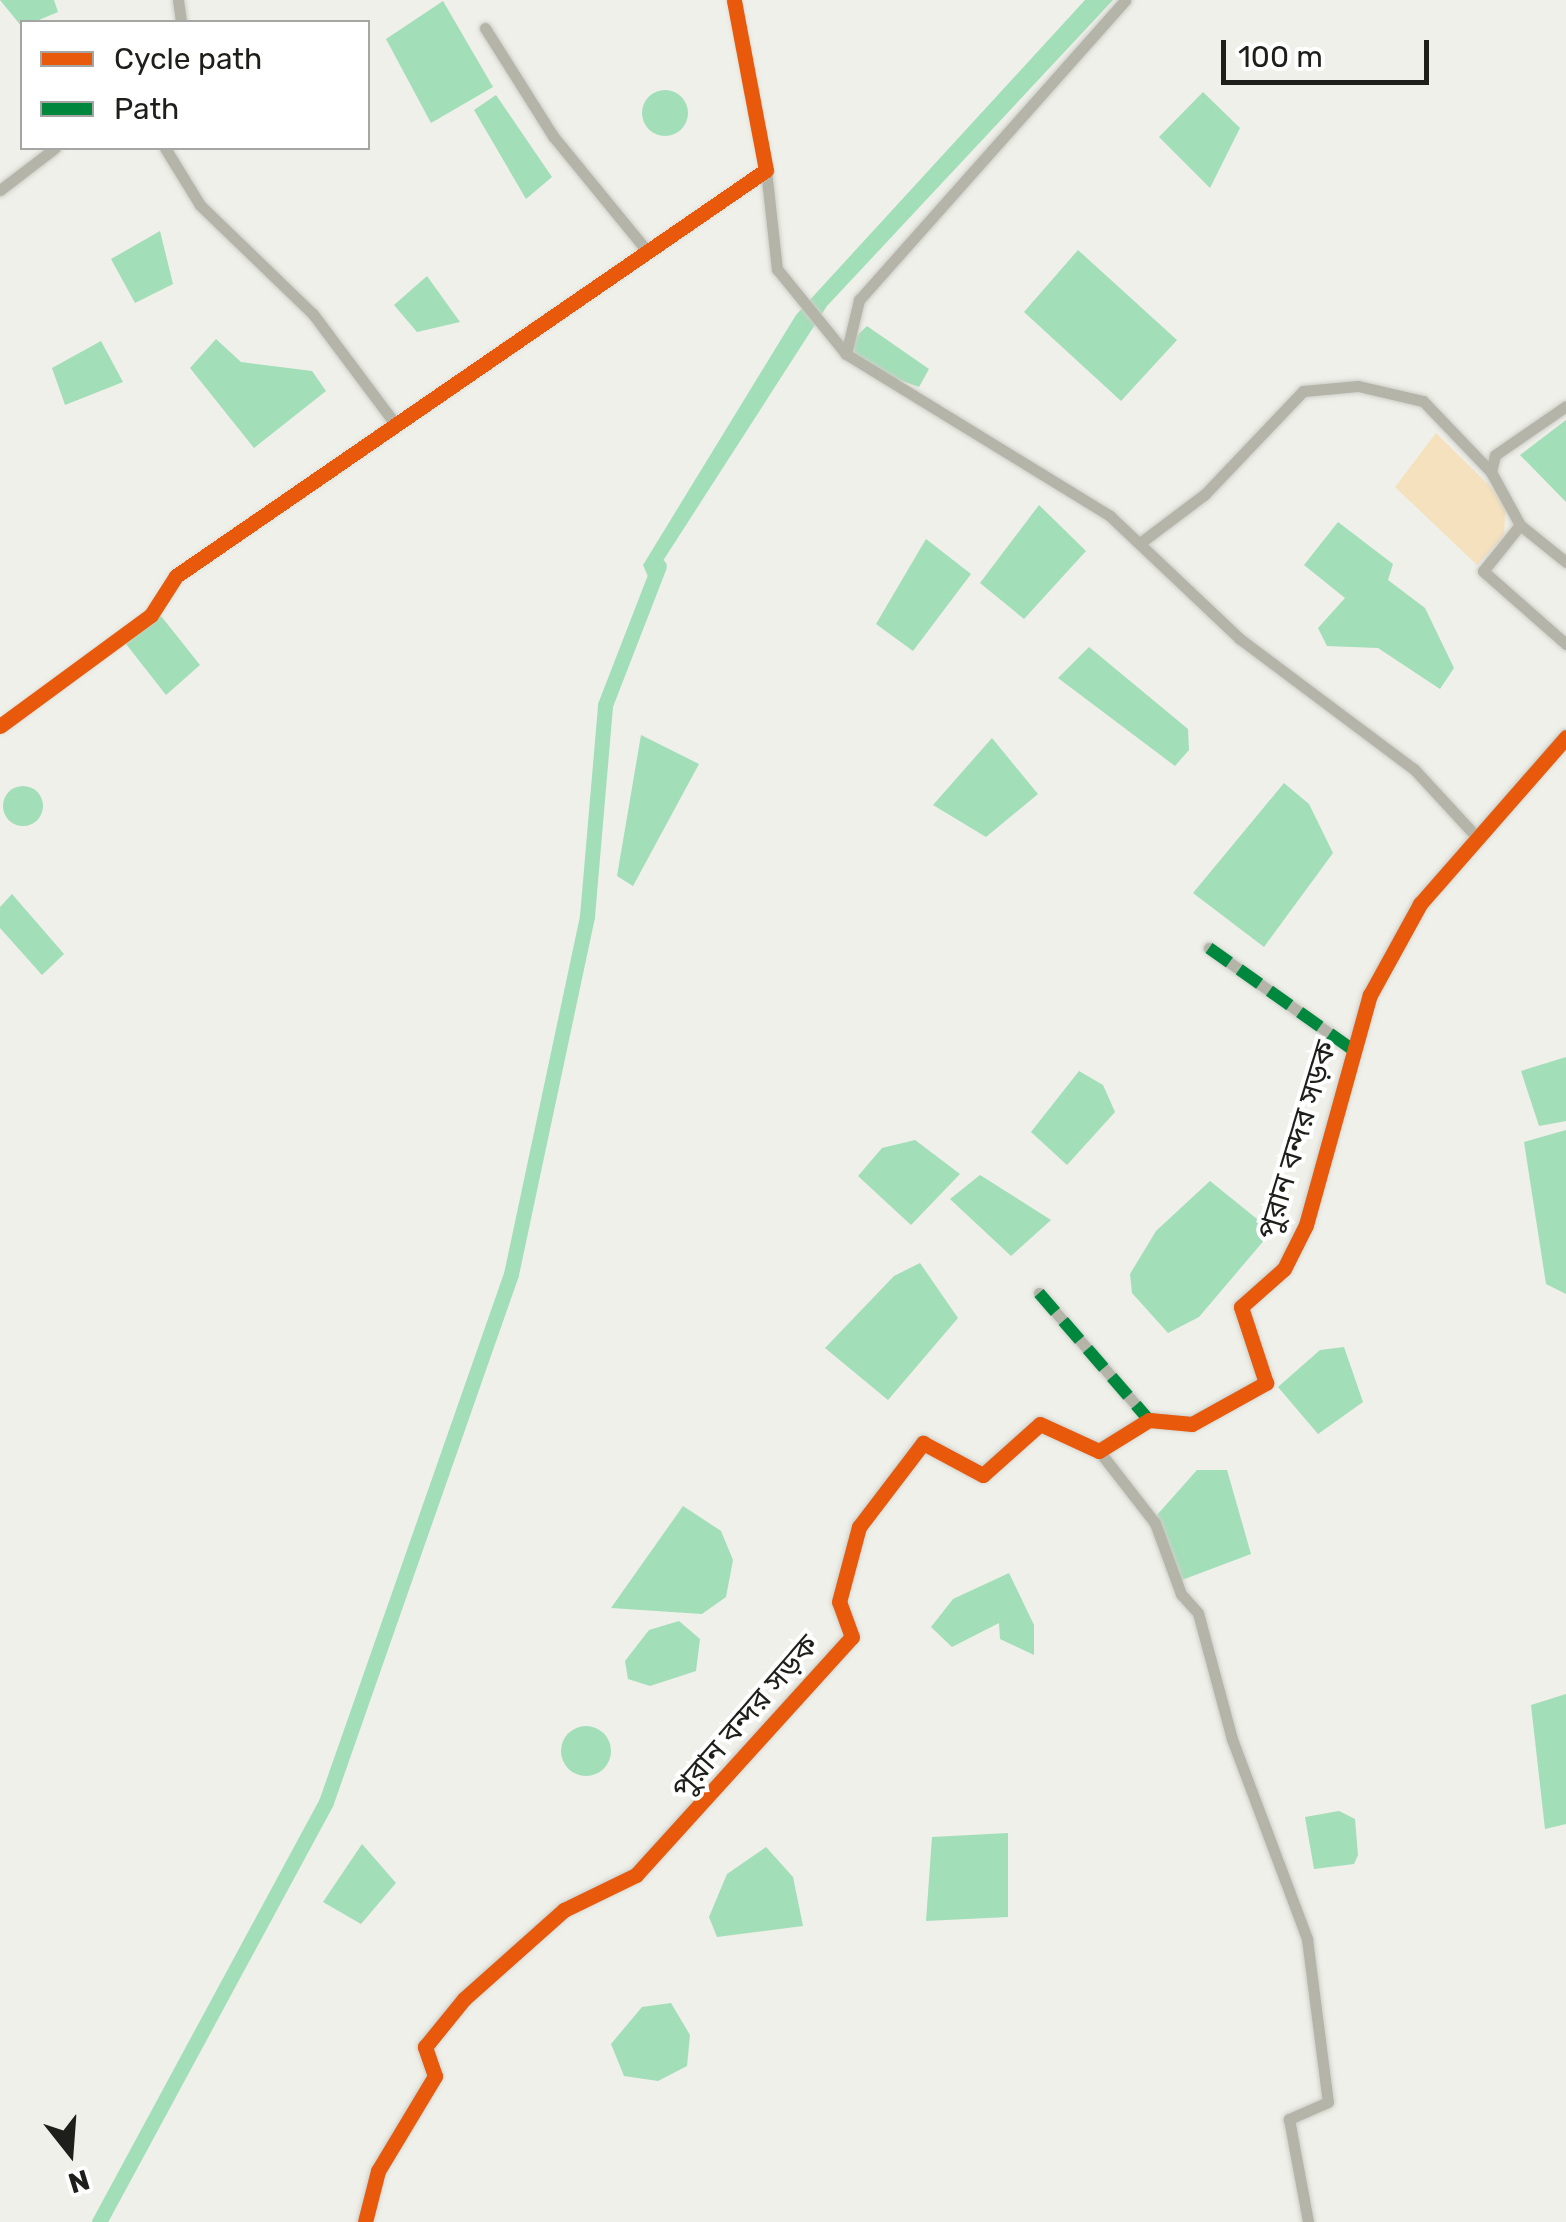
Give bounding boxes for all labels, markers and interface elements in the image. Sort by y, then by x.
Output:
legend [20,20,370,150]
scale bar [1226,20,1434,82]
text: 100 m [1238,39,1323,75]
text: Cycle path [114,41,262,77]
text: Path [114,91,179,127]
street label: পুরান বন্দর সড়ক [1250,1036,1344,1244]
street label: পুরান বন্দর সড়ক [664,1628,826,1806]
north arrow [20,2102,120,2202]
text: N [64,2162,93,2200]

